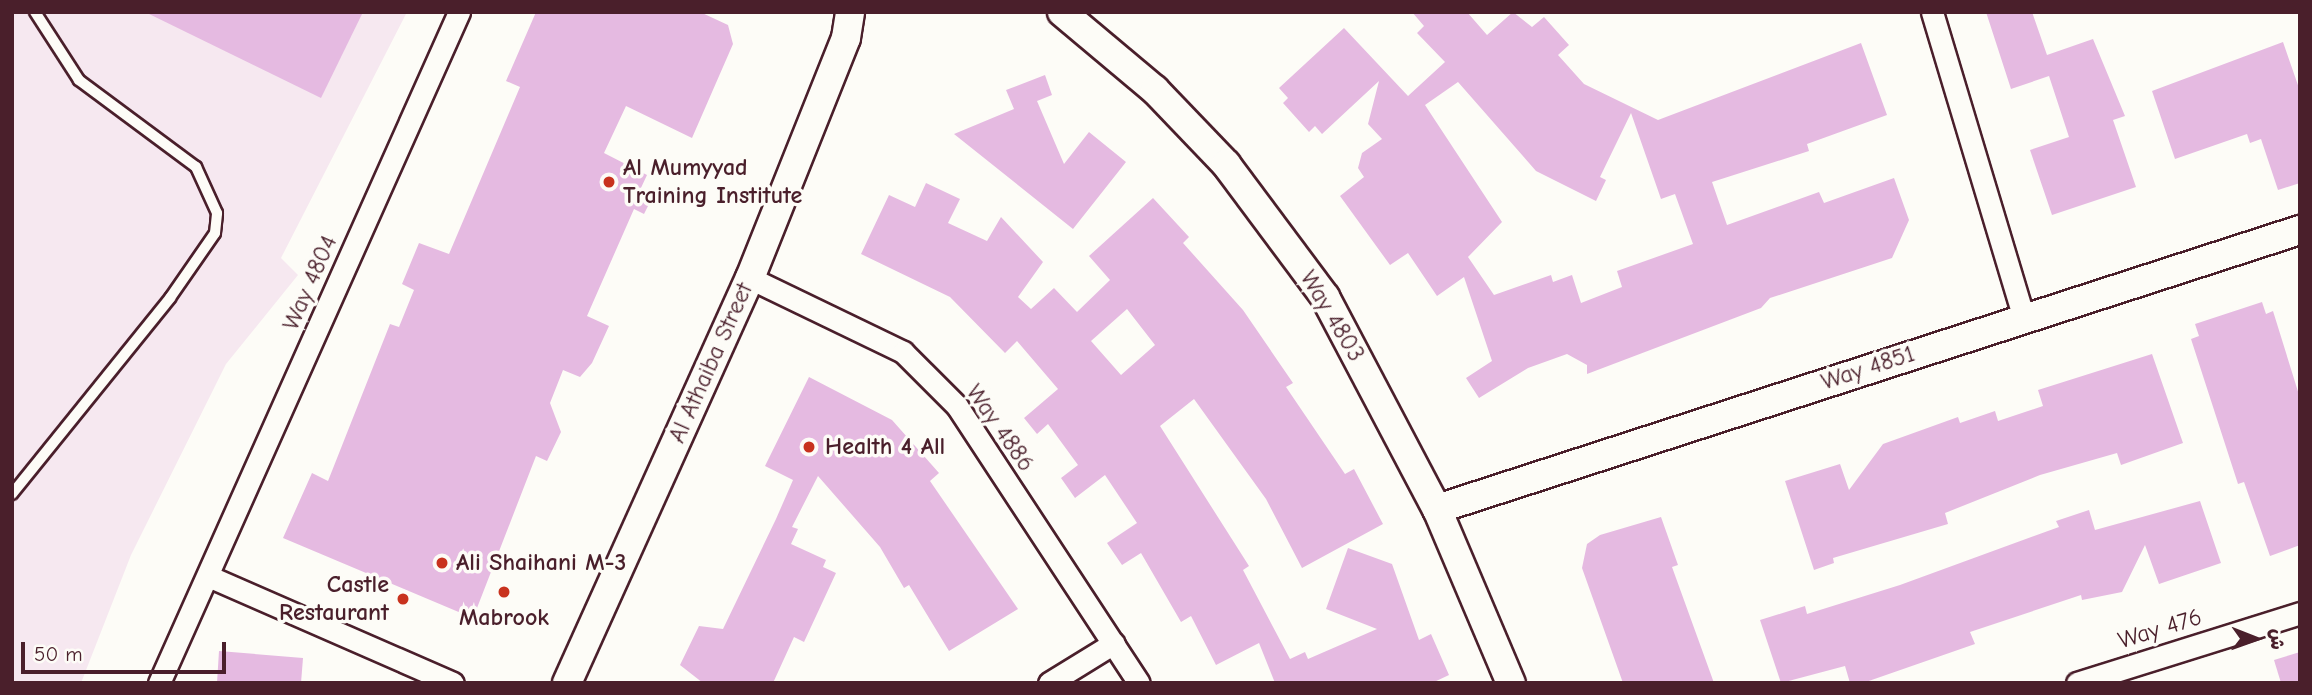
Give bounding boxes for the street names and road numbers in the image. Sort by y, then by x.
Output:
street label: Way 4804 [276,231,344,335]
street label: Way 4803 [1294,265,1370,367]
street label: Al Athaiba Street [663,279,759,447]
street label: Way 4851 [1818,339,1918,397]
street label: Way 4886 [960,379,1040,477]
street label: Way 476 [2115,603,2205,655]

